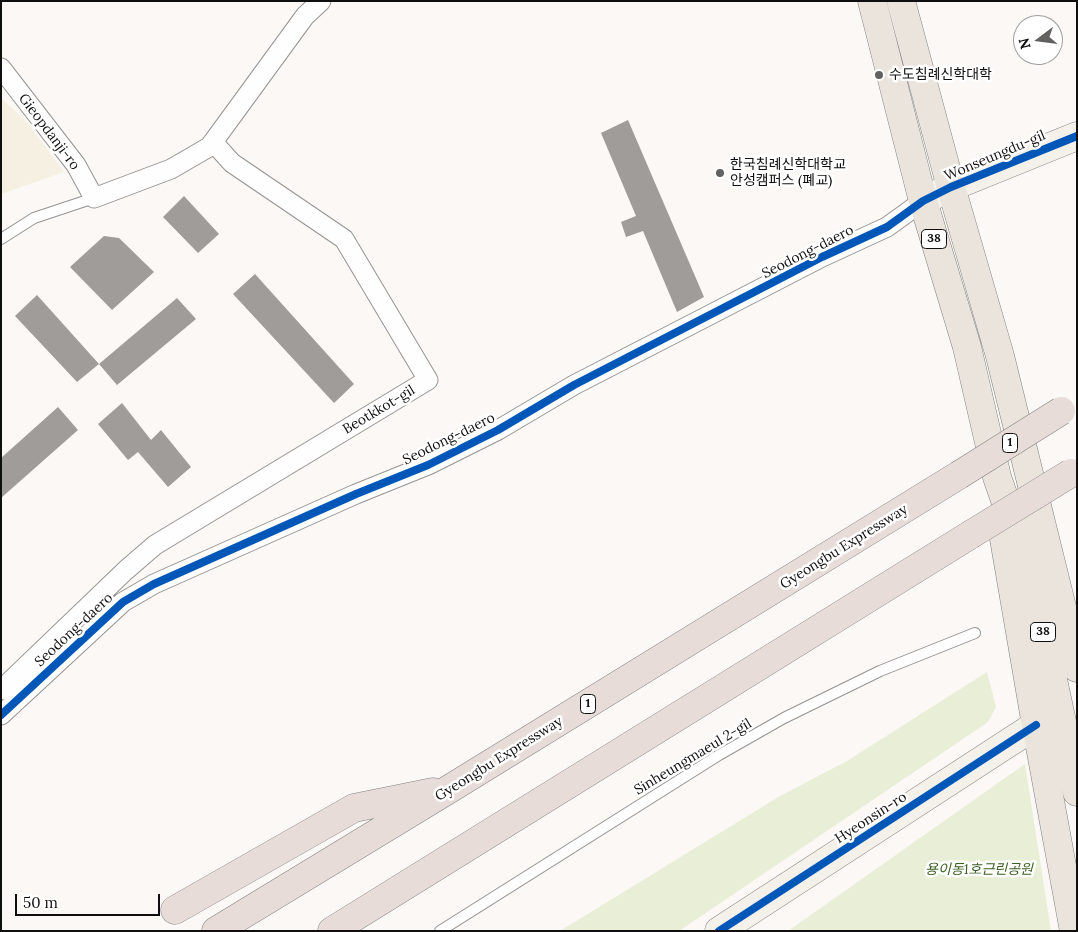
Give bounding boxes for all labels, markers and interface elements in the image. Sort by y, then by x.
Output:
north arrow [1013,15,1063,65]
text: N [1014,36,1035,51]
place label: 수도침례신학대학 [889,67,992,83]
marker: 수도침례신학대학 [873,69,885,81]
street label: Gieopdanji-ro [15,91,83,173]
street label: Wonseungdu-gil [942,127,1048,185]
place label: 한국침례신학대학교 안성캠퍼스 (폐교) [730,157,846,190]
marker: 한국침례신학대학교 안성캠퍼스 (폐교) [714,167,726,179]
street label: Seodong-daero [759,222,857,282]
road number: 38 [922,230,946,248]
street label: Beotkkot-gil [340,382,418,438]
street label: Seodong-daero [400,409,498,469]
road number: 1 [1002,433,1018,452]
street label: Gyeongbu Expressway [777,501,911,593]
street label: Seodong-daero [31,590,117,670]
road number: 38 [1030,622,1056,642]
road number: 1 [580,694,596,714]
street label: Gyeongbu Expressway [432,713,566,805]
street label: Sinheungmaeul 2-gil [631,715,755,799]
street label: Hyeonsin-ro [832,789,910,847]
park label: 용이동1호근린공원 [925,862,1033,878]
scale bar [18,884,162,916]
text: 50 m [23,893,58,912]

